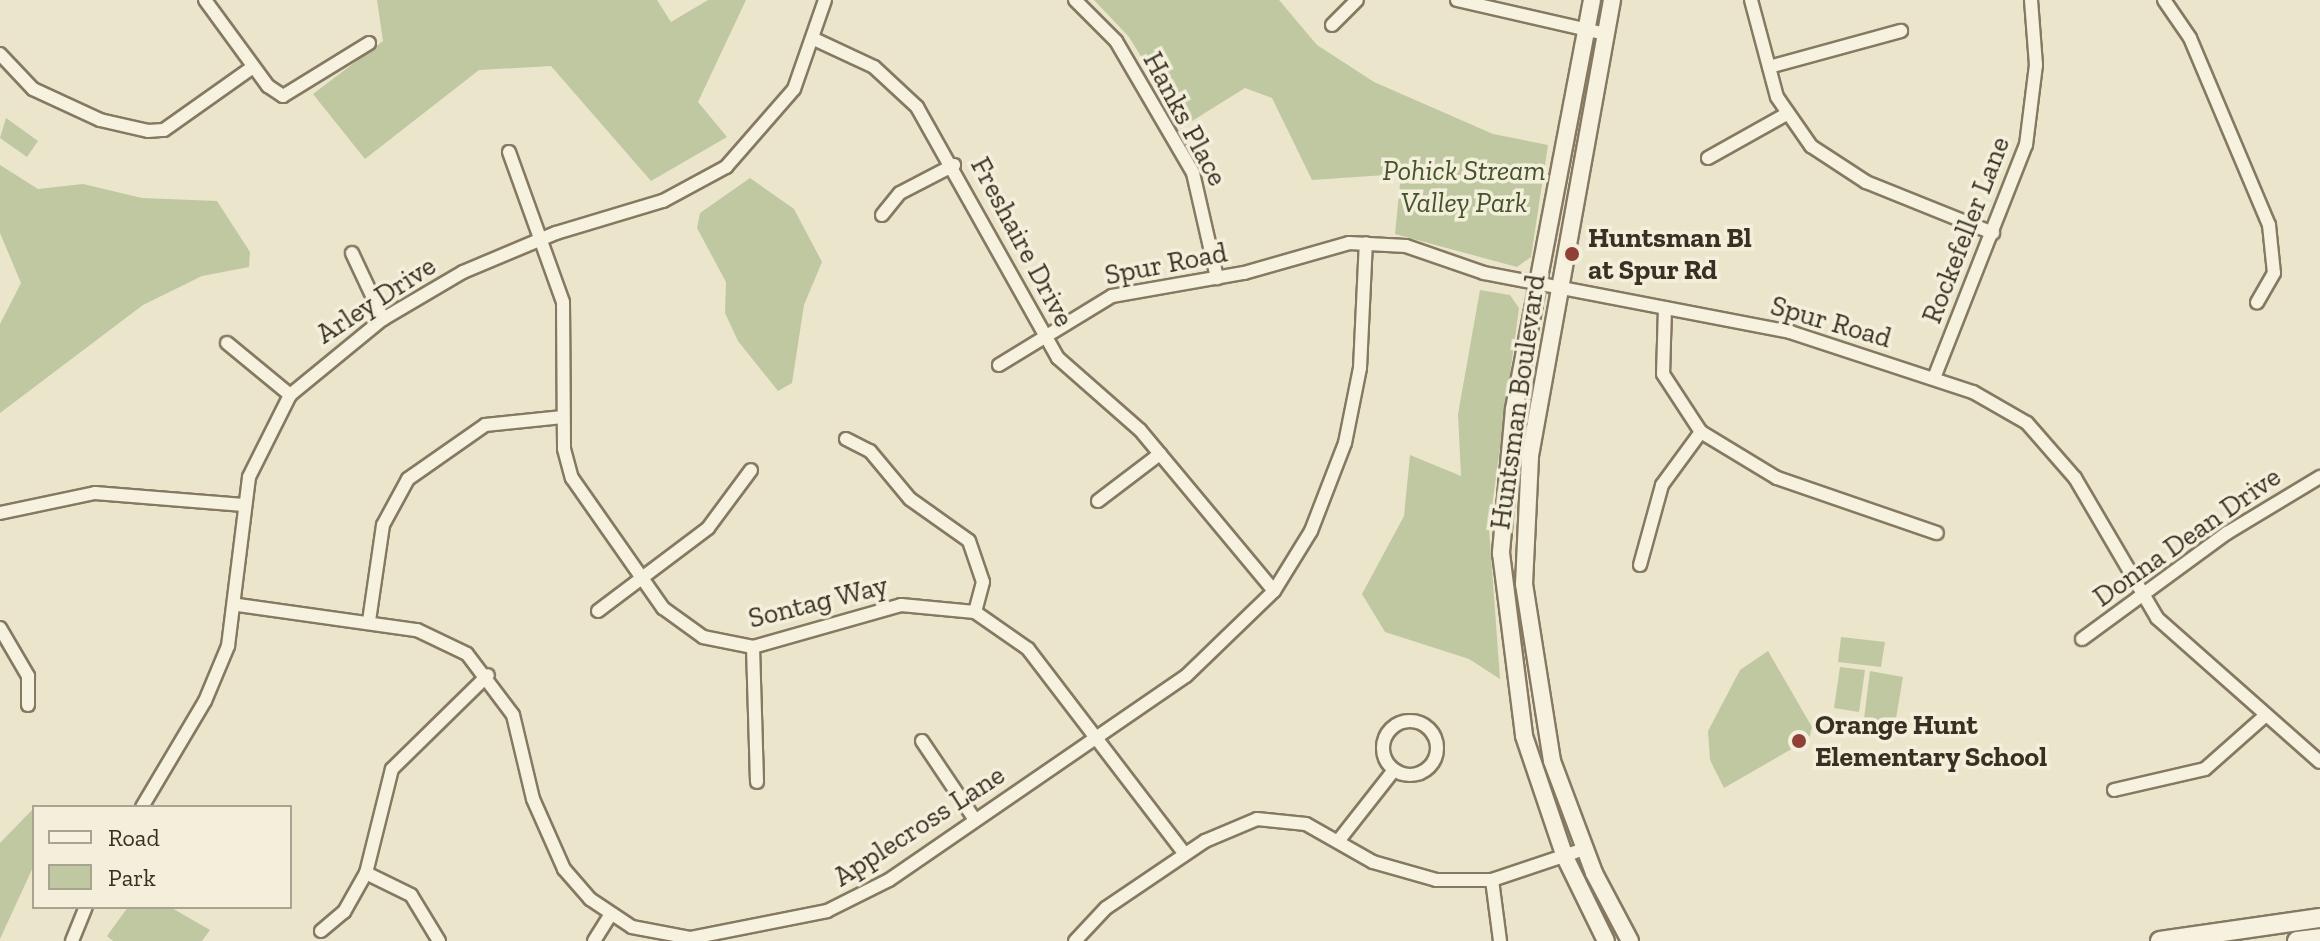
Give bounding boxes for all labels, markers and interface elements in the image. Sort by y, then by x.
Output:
street label: Hanks Place [1136,46,1234,192]
street label: Rockefeller Lane [1915,132,2017,328]
street label: Freshaire Drive [963,152,1081,332]
park label: Pohick Stream Valley Park [1382,154,1546,220]
place label: Huntsman Bl at Spur Rd [1588,221,1752,287]
street label: Spur Road [1102,236,1230,292]
marker: Huntsman Bl at Spur Rd [1563,245,1581,263]
street label: Arley Drive [310,249,442,351]
street label: Huntsman Boulevard [1483,272,1553,532]
street label: Spur Road [1767,289,1895,355]
street label: Donna Dean Drive [2087,460,2287,614]
street label: Sontag Way [745,568,891,636]
place label: Orange Hunt Elementary School [1815,708,2048,774]
marker: Orange Hunt Elementary School [1790,732,1808,750]
street label: Applecross Lane [827,758,1011,894]
legend [32,805,292,909]
text: Road [108,823,160,852]
text: Park [108,863,156,892]

